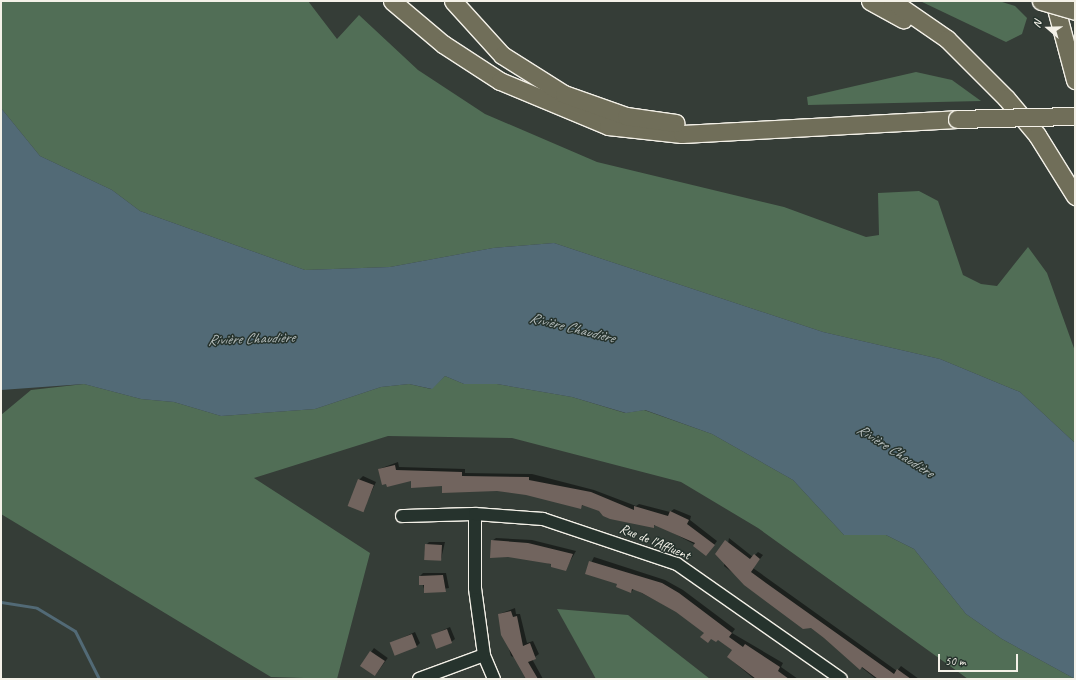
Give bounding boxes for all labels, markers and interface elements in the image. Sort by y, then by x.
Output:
north arrow [1028,8,1068,48]
text: N [1029,18,1044,29]
water label: Rivière Chaudière [527,309,617,347]
water label: Rivière Chaudière [207,328,295,350]
water label: Rivière Chaudière [853,420,937,482]
street label: Rue de l'Affluent [617,520,693,564]
scale bar [940,646,1020,672]
text: 50 m [945,653,965,669]

